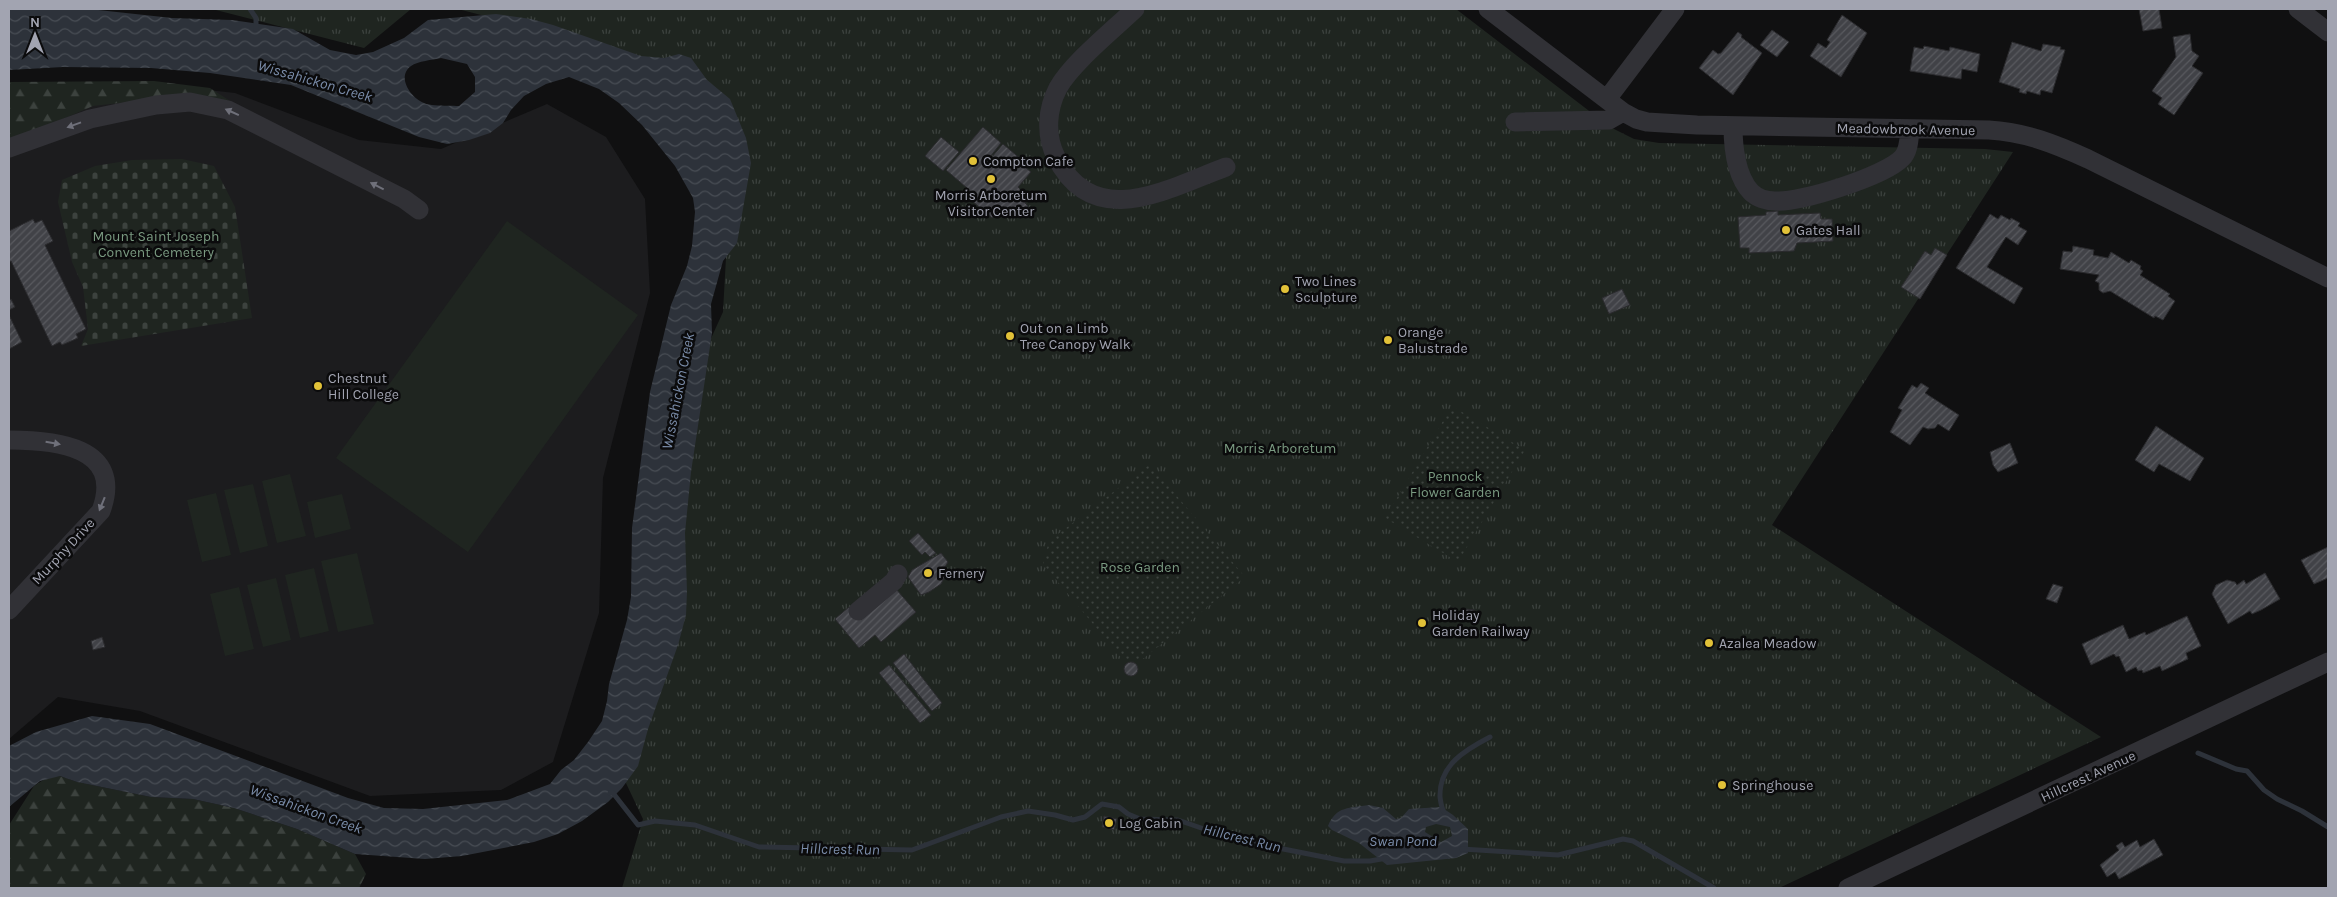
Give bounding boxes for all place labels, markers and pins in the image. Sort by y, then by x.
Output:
place label: Compton Cafe [983,153,1073,170]
marker: Compton Cafe [967,155,979,167]
marker: Morris Arboretum Visitor Center [985,173,997,185]
place label: Morris Arboretum Visitor Center [935,187,1047,220]
place label: Gates Hall [1796,222,1861,239]
marker: Gates Hall [1780,224,1792,236]
place label: Two Lines Sculpture [1295,273,1357,306]
marker: Two Lines Sculpture [1279,283,1291,295]
place label: Out on a Limb Tree Canopy Walk [1020,320,1131,353]
place label: Orange Balustrade [1398,324,1468,357]
marker: Out on a Limb Tree Canopy Walk [1004,330,1016,342]
marker: Orange Balustrade [1382,334,1394,346]
place label: Chestnut Hill College [328,370,399,403]
marker: Chestnut Hill College [312,380,324,392]
place label: Fernery [938,565,985,582]
marker: Fernery [922,567,934,579]
place label: Holiday Garden Railway [1432,607,1530,640]
marker: Holiday Garden Railway [1416,617,1428,629]
place label: Azalea Meadow [1719,635,1816,652]
marker: Azalea Meadow [1703,637,1715,649]
place label: Springhouse [1732,777,1813,794]
marker: Springhouse [1716,779,1728,791]
place label: Log Cabin [1119,815,1182,832]
marker: Log Cabin [1103,817,1115,829]

